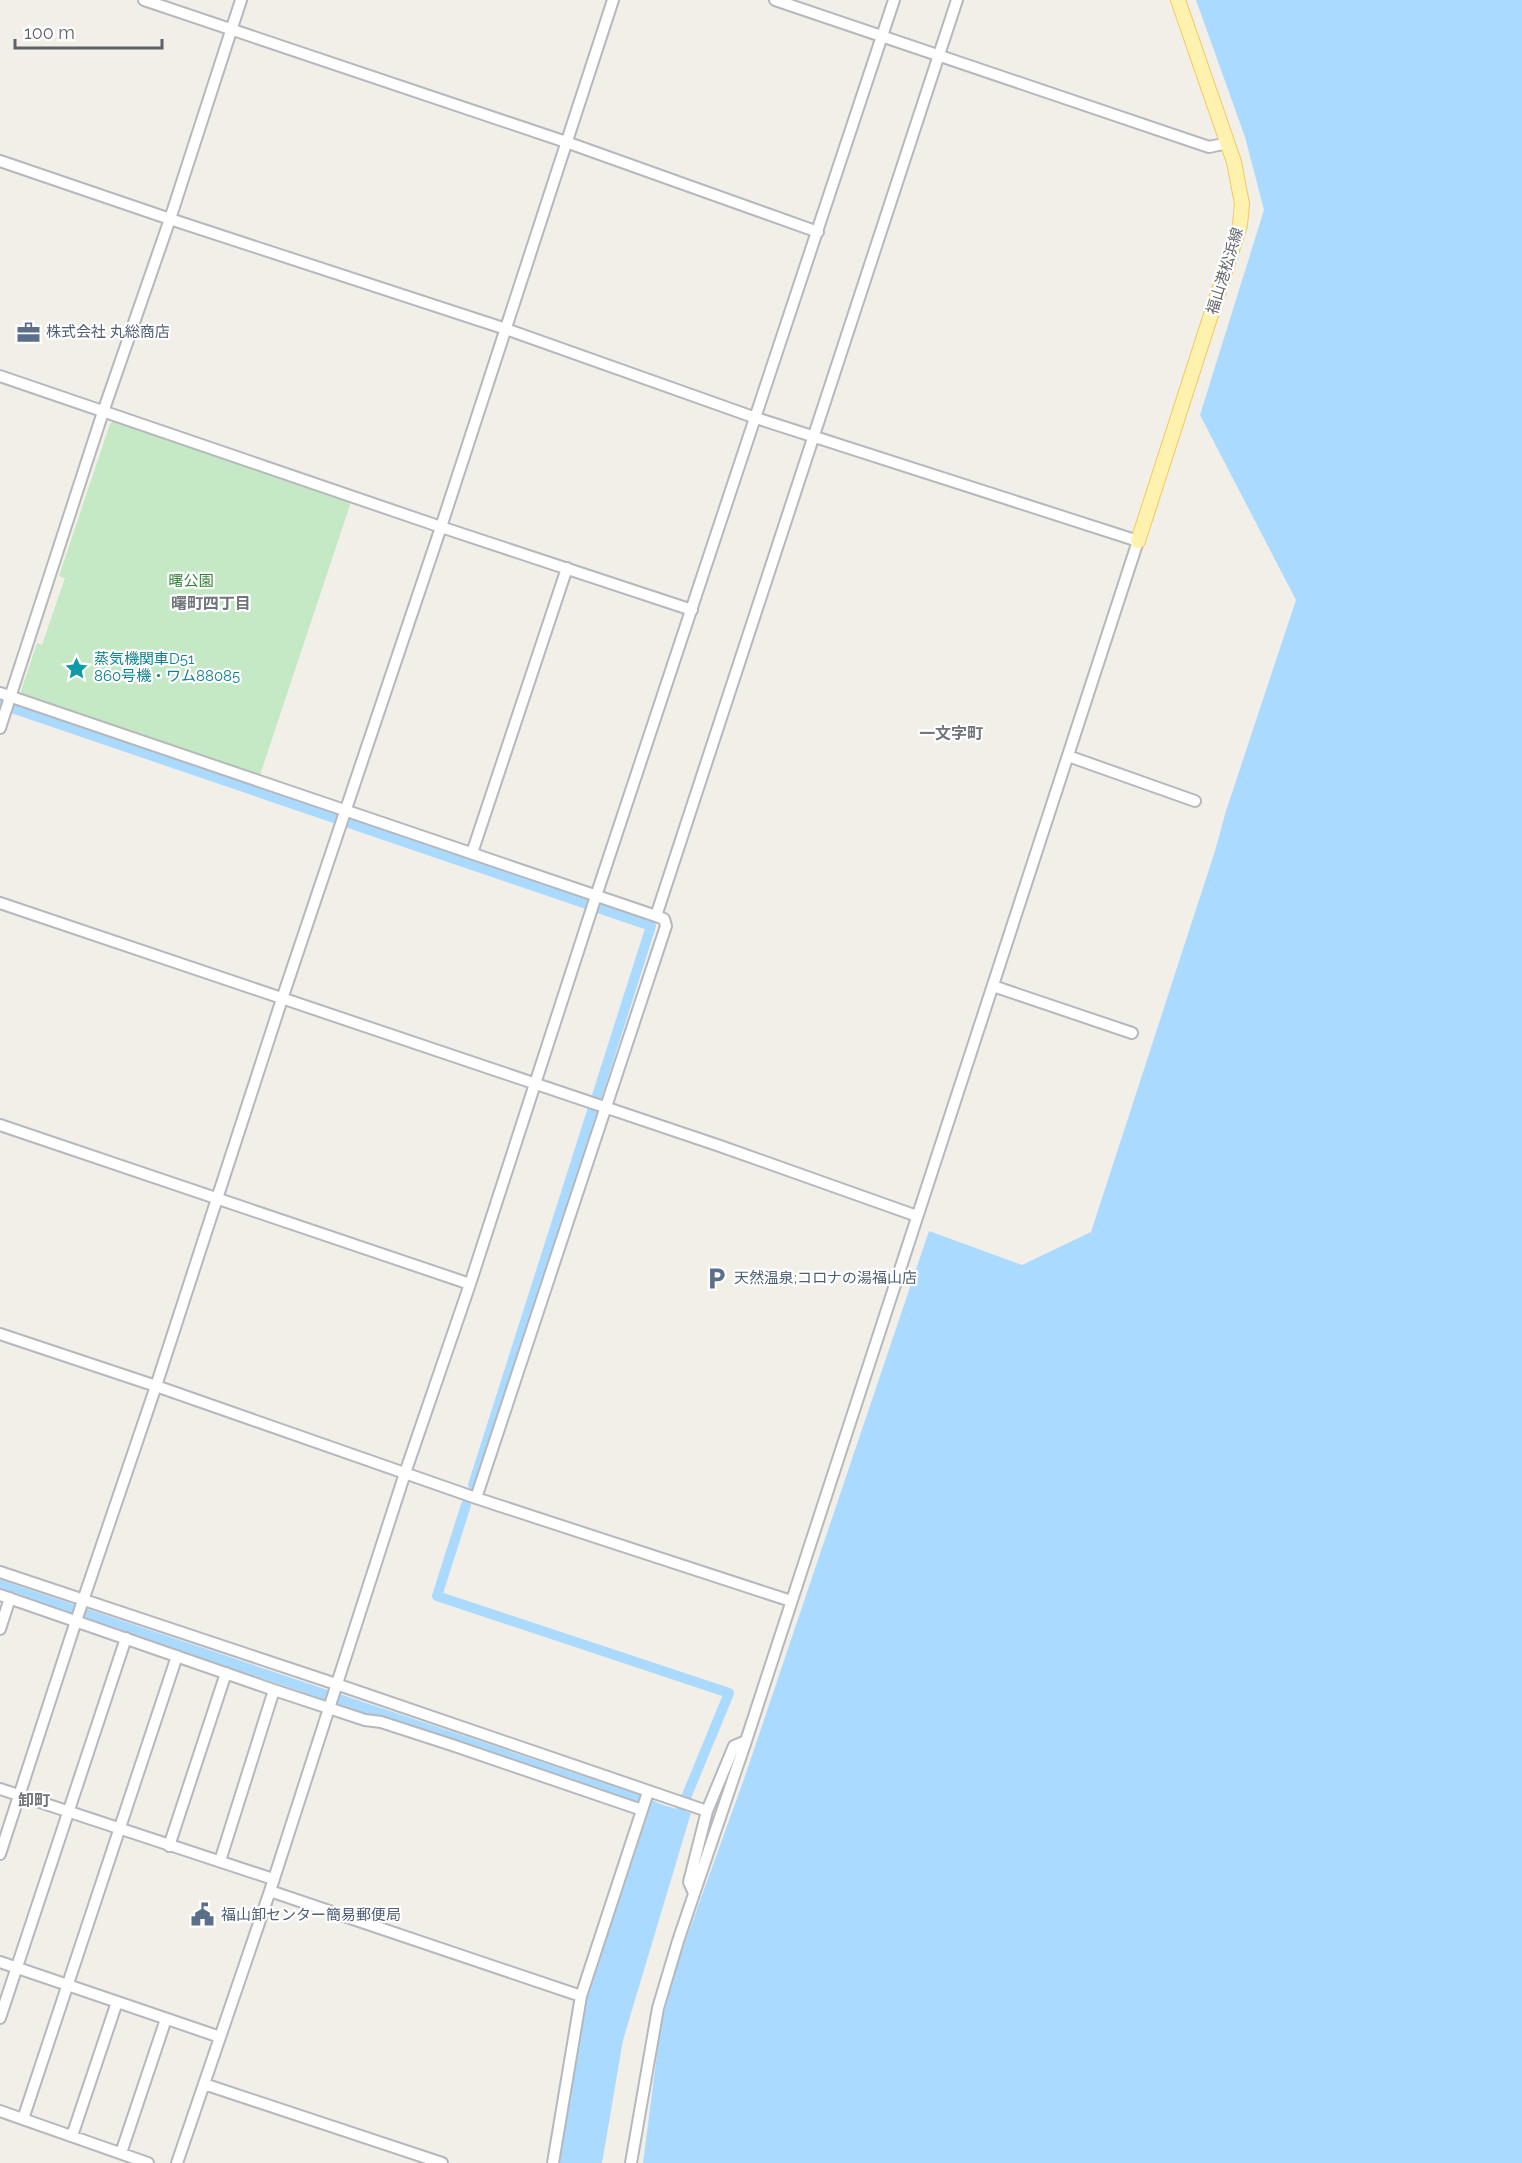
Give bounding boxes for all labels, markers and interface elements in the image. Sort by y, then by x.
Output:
scale bar [15,12,162,50]
text: 100 m [24,22,75,43]
street label: 福山港松浜線 [1203,225,1247,317]
office icon: 株式会社 丸総商店 [15,319,41,345]
place label: 株式会社 丸総商店 [46,323,170,341]
park label: 曙公園 [168,572,214,590]
district label: 曙町四丁目 [171,594,251,613]
place label: 蒸気機関車D51 860号機・ワム88085 [94,650,240,685]
place icon: 蒸気機関車D51 860号機・ワム88085 [63,655,89,681]
district label: 一文字町 [919,724,983,743]
parking icon: 天然温泉;コロナの湯福山店 [703,1265,729,1291]
place label: 天然温泉;コロナの湯福山店 [734,1269,917,1287]
district label: 卸町 [18,1791,50,1810]
public building icon: 福山卸センター簡易郵便局 [190,1902,216,1928]
place label: 福山卸センター簡易郵便局 [221,1906,401,1924]

